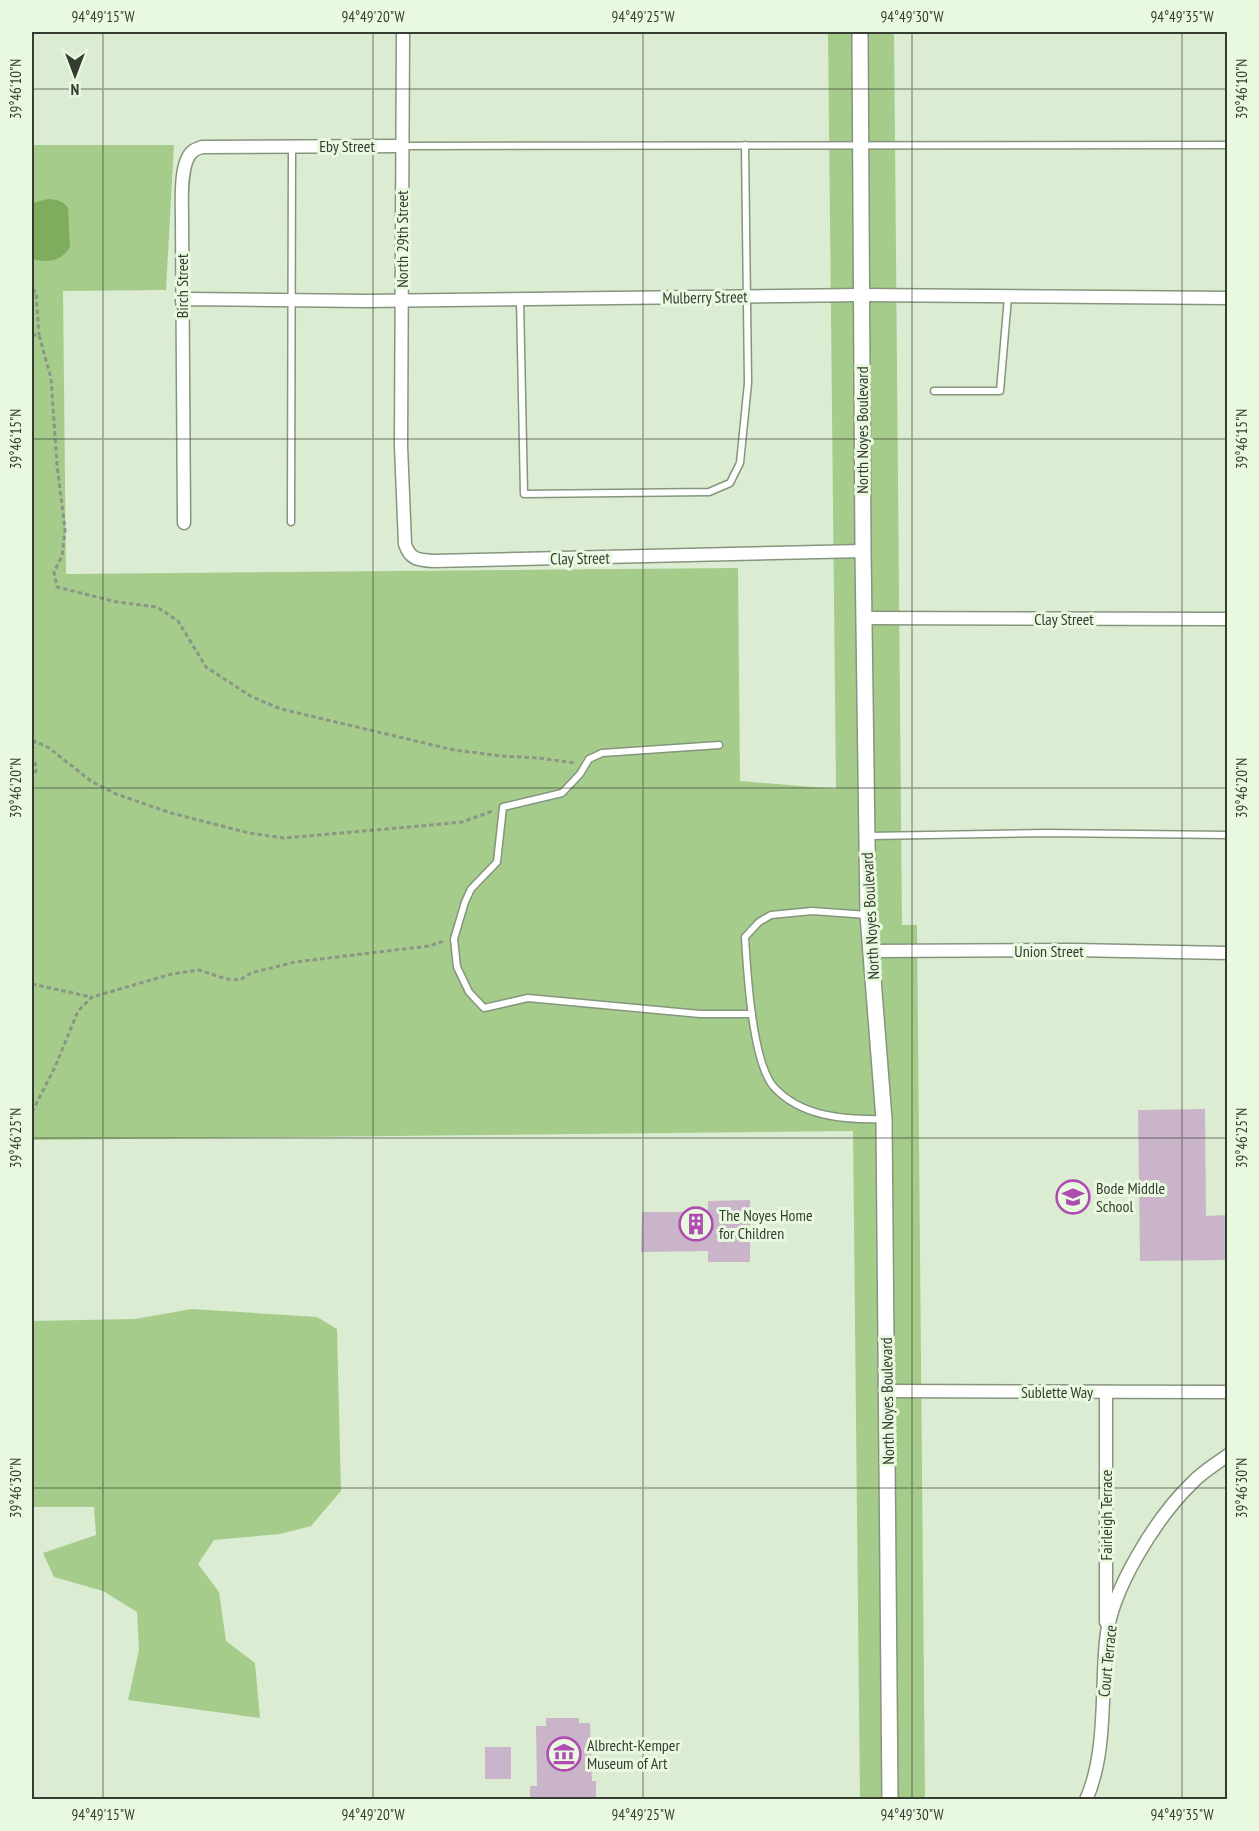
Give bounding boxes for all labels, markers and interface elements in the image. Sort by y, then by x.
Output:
text: 94°49'15"W [71,7,135,26]
text: 94°49'20"W [341,7,405,26]
text: 94°49'25"W [611,7,675,26]
text: 94°49'30"W [880,7,944,26]
text: 94°49'35"W [1150,7,1214,26]
north arrow [45,45,105,105]
text: 39°46'10"N [6,59,25,119]
text: 39°46'10"N [1232,59,1251,119]
text: N [71,80,79,100]
street label: Eby Street [319,136,375,156]
street label: North 29th Street [392,190,412,288]
street label: Birch Street [172,253,192,318]
street label: Mulberry Street [662,286,748,308]
street label: North Noyes Boulevard [852,366,872,494]
text: 39°46'15"N [6,409,25,469]
text: 39°46'15"N [1232,409,1251,469]
street label: Clay Street [550,547,611,569]
street label: Clay Street [1034,609,1094,629]
text: 39°46'20"N [6,758,25,818]
text: 39°46'20"N [1232,758,1251,818]
street label: North Noyes Boulevard [857,852,883,980]
street label: Union Street [1014,941,1084,961]
text: 39°46'25"N [6,1108,25,1168]
text: 39°46'25"N [1232,1108,1251,1168]
place label: Bode Middle School [1096,1178,1165,1216]
school or university icon: Bode Middle School [1055,1179,1091,1215]
place label: The Noyes Home for Children [719,1205,813,1243]
building icon: The Noyes Home for Children [678,1206,714,1242]
street label: North Noyes Boulevard [876,1337,898,1465]
street label: Sublette Way [1021,1382,1093,1402]
text: 39°46'30"N [6,1458,25,1518]
text: 39°46'30"N [1232,1458,1251,1518]
street label: Fairleigh Terrace [1096,1470,1116,1560]
street label: Court Terrace [1093,1624,1121,1698]
place label: Albrecht-Kemper Museum of Art [587,1735,680,1773]
museum icon: Albrecht-Kemper Museum of Art [546,1736,582,1772]
text: 94°49'15"W [71,1805,135,1824]
text: 94°49'20"W [341,1805,405,1824]
text: 94°49'25"W [611,1805,675,1824]
text: 94°49'30"W [880,1805,944,1824]
text: 94°49'35"W [1150,1805,1214,1824]

